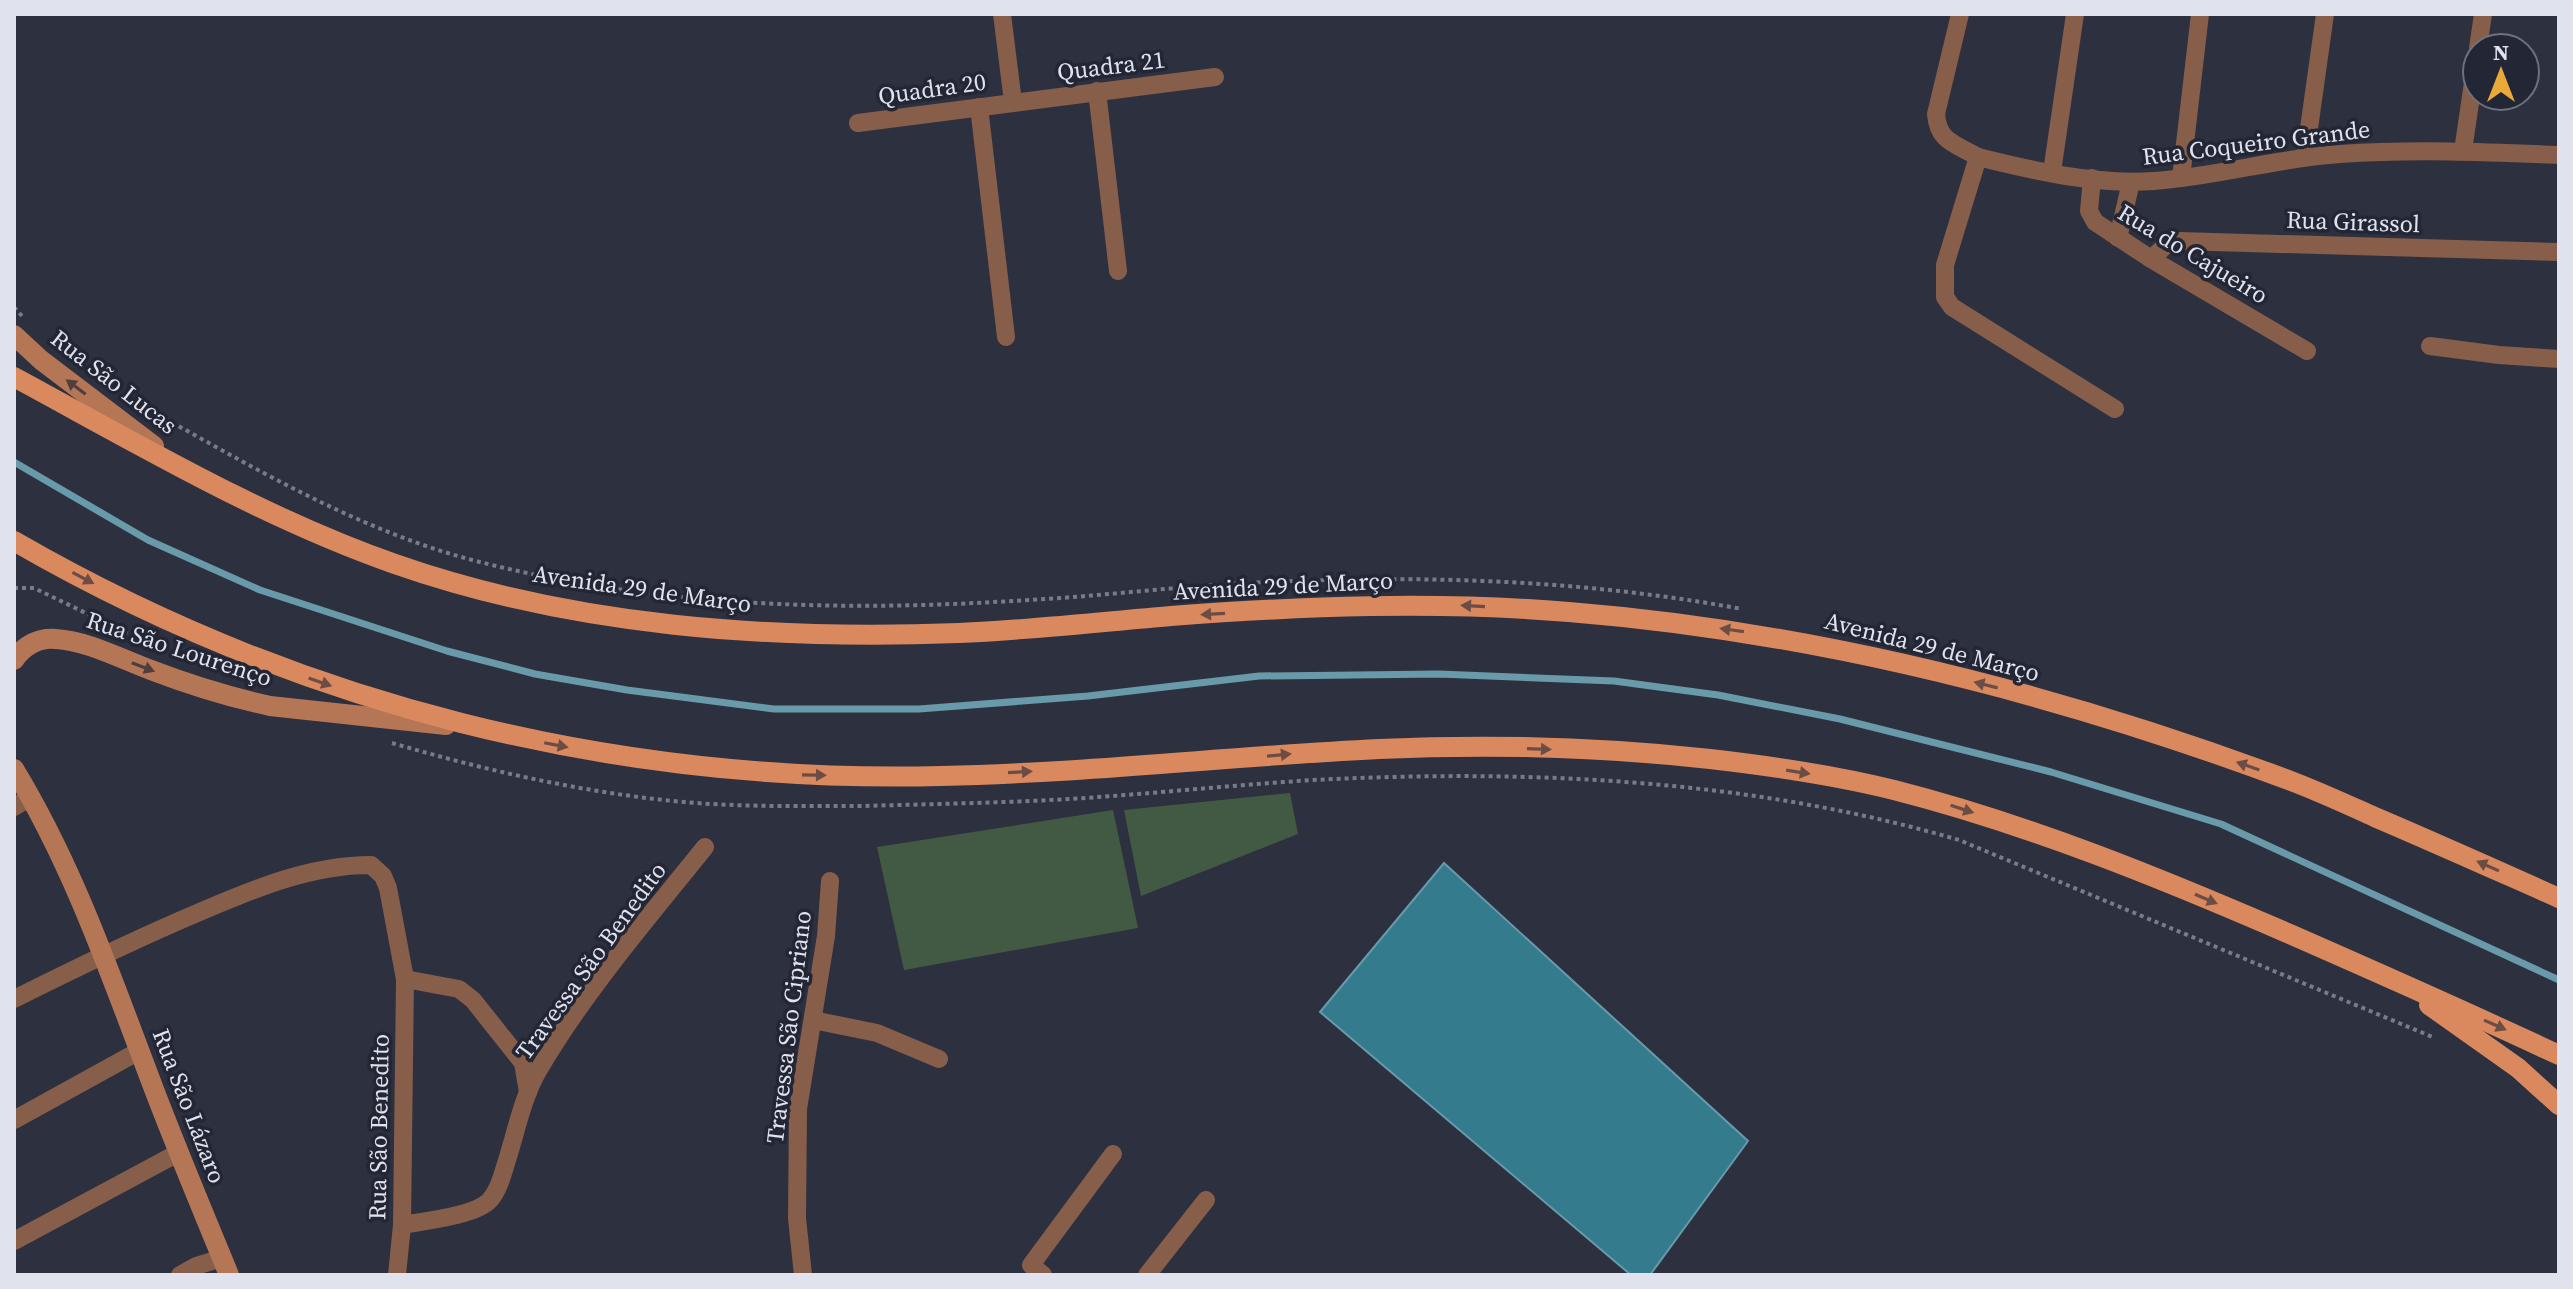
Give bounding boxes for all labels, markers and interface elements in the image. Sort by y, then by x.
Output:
north arrow [2461,32,2541,112]
text: N [2493,37,2509,67]
street label: Quadra 21 [1055,43,1167,88]
street label: Quadra 20 [876,65,988,112]
street label: Rua Coqueiro Grande [2140,112,2372,173]
street label: Rua do Cajueiro [2112,196,2275,311]
street label: Rua Girassol [2286,203,2420,240]
street label: Rua São Lucas [44,322,184,441]
one-way arrow [66,379,86,395]
street label: Avenida 29 de Março [531,557,753,620]
street label: Avenida 29 de Março [1172,563,1394,608]
one-way arrow [71,571,94,584]
one-way arrow [1460,600,1485,613]
street label: Rua São Lourenço [82,603,276,694]
street label: Avenida 29 de Março [1821,604,2043,689]
one-way arrow [1200,607,1226,620]
one-way arrow [1719,623,1744,636]
one-way arrow [131,661,155,674]
one-way arrow [309,676,333,688]
one-way arrow [1974,678,1999,690]
one-way arrow [544,739,569,752]
one-way arrow [1527,743,1552,756]
one-way arrow [1267,749,1292,762]
one-way arrow [2236,759,2260,772]
one-way arrow [1008,766,1033,779]
one-way arrow [1786,766,1811,779]
one-way arrow [802,769,827,782]
one-way arrow [1950,803,1974,816]
street label: Travessa São Benedito [508,855,674,1066]
one-way arrow [2476,860,2500,873]
one-way arrow [2194,892,2218,905]
street label: Travessa São Cipriano [758,909,819,1145]
one-way arrow [2483,1019,2507,1032]
street label: Rua São Lázaro [145,1024,234,1188]
street label: Rua São Benedito [360,1034,397,1220]

